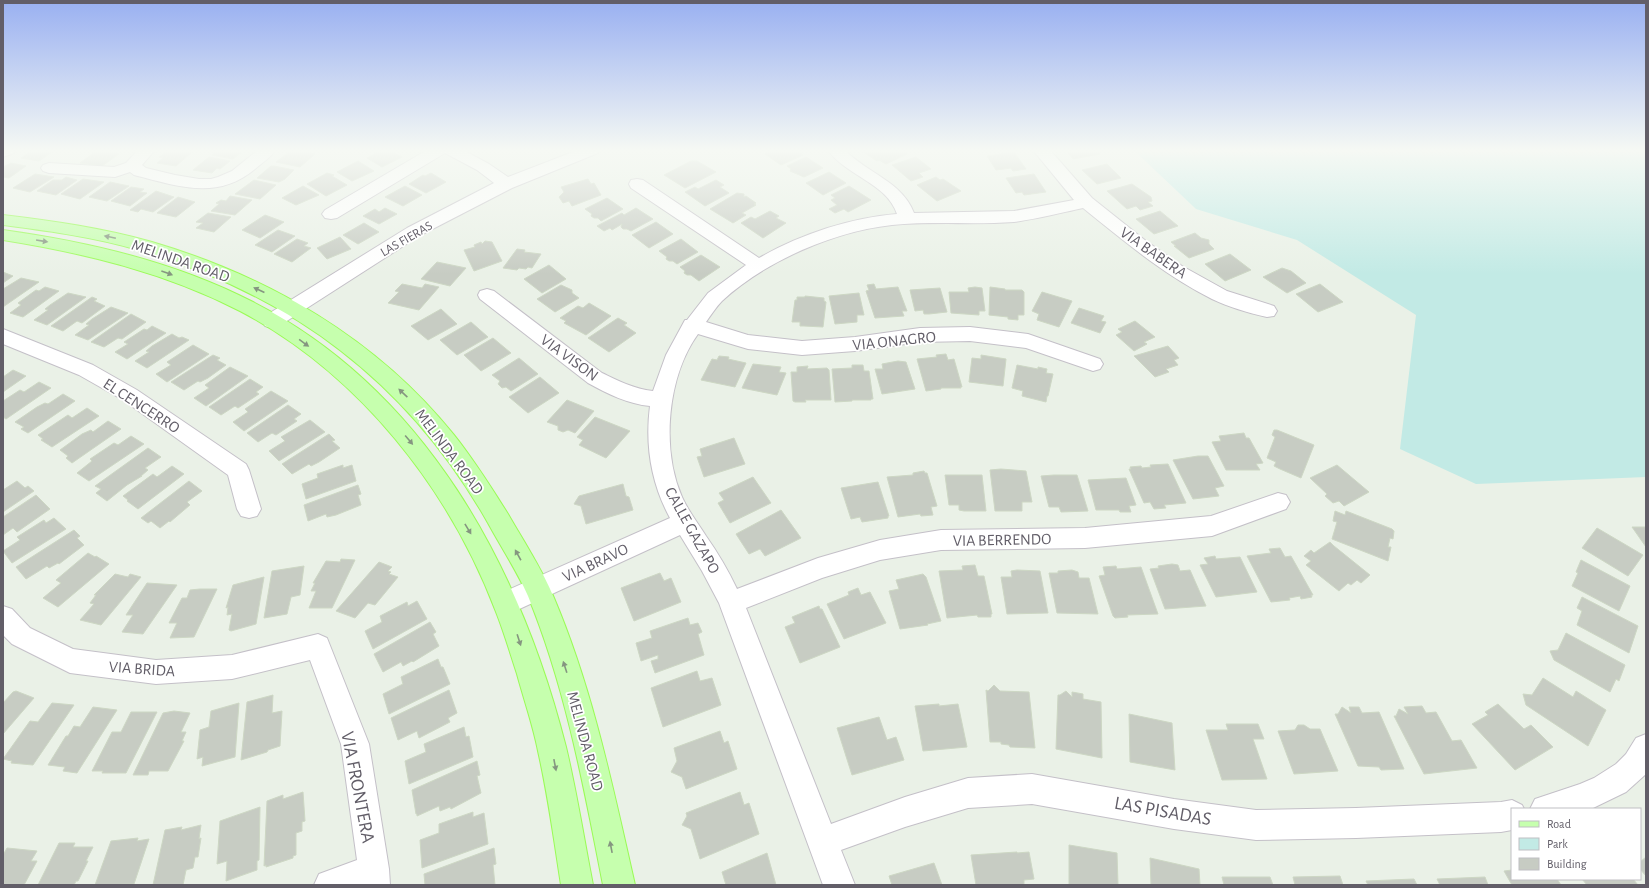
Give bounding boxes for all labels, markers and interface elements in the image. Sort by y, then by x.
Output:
street label: LAS FIERAS [379,219,435,259]
street label: VIA BABERA [1117,224,1190,282]
one-way arrow [104,234,116,240]
street label: MELINDA ROAD [130,237,232,285]
one-way arrow [35,238,48,244]
one-way arrow [162,271,174,277]
one-way arrow [253,287,264,293]
street label: VIA ONAGRO [852,329,937,353]
street label: VIA VISON [538,332,601,384]
one-way arrow [299,338,309,346]
street label: EL CENCERRO [100,375,183,436]
one-way arrow [398,388,408,397]
street label: MELINDA ROAD [412,406,486,497]
one-way arrow [405,435,414,446]
street label: CALLE GAZAPO [662,485,722,576]
one-way arrow [464,523,471,535]
street label: VIA BERRENDO [953,531,1051,549]
street label: VIA BRAVO [560,541,631,585]
one-way arrow [515,549,522,561]
one-way arrow [516,634,522,646]
street label: VIA BRIDA [108,659,176,679]
one-way arrow [562,660,568,672]
street label: MELINDA ROAD [564,690,606,793]
street label: VIA FRONTERA [337,730,378,845]
one-way arrow [552,759,558,771]
street label: LAS PISADAS [1113,794,1213,829]
legend [1511,808,1641,880]
text: Road [1547,818,1571,830]
text: Park [1547,838,1568,850]
one-way arrow [608,841,614,853]
text: Building [1547,858,1587,870]

